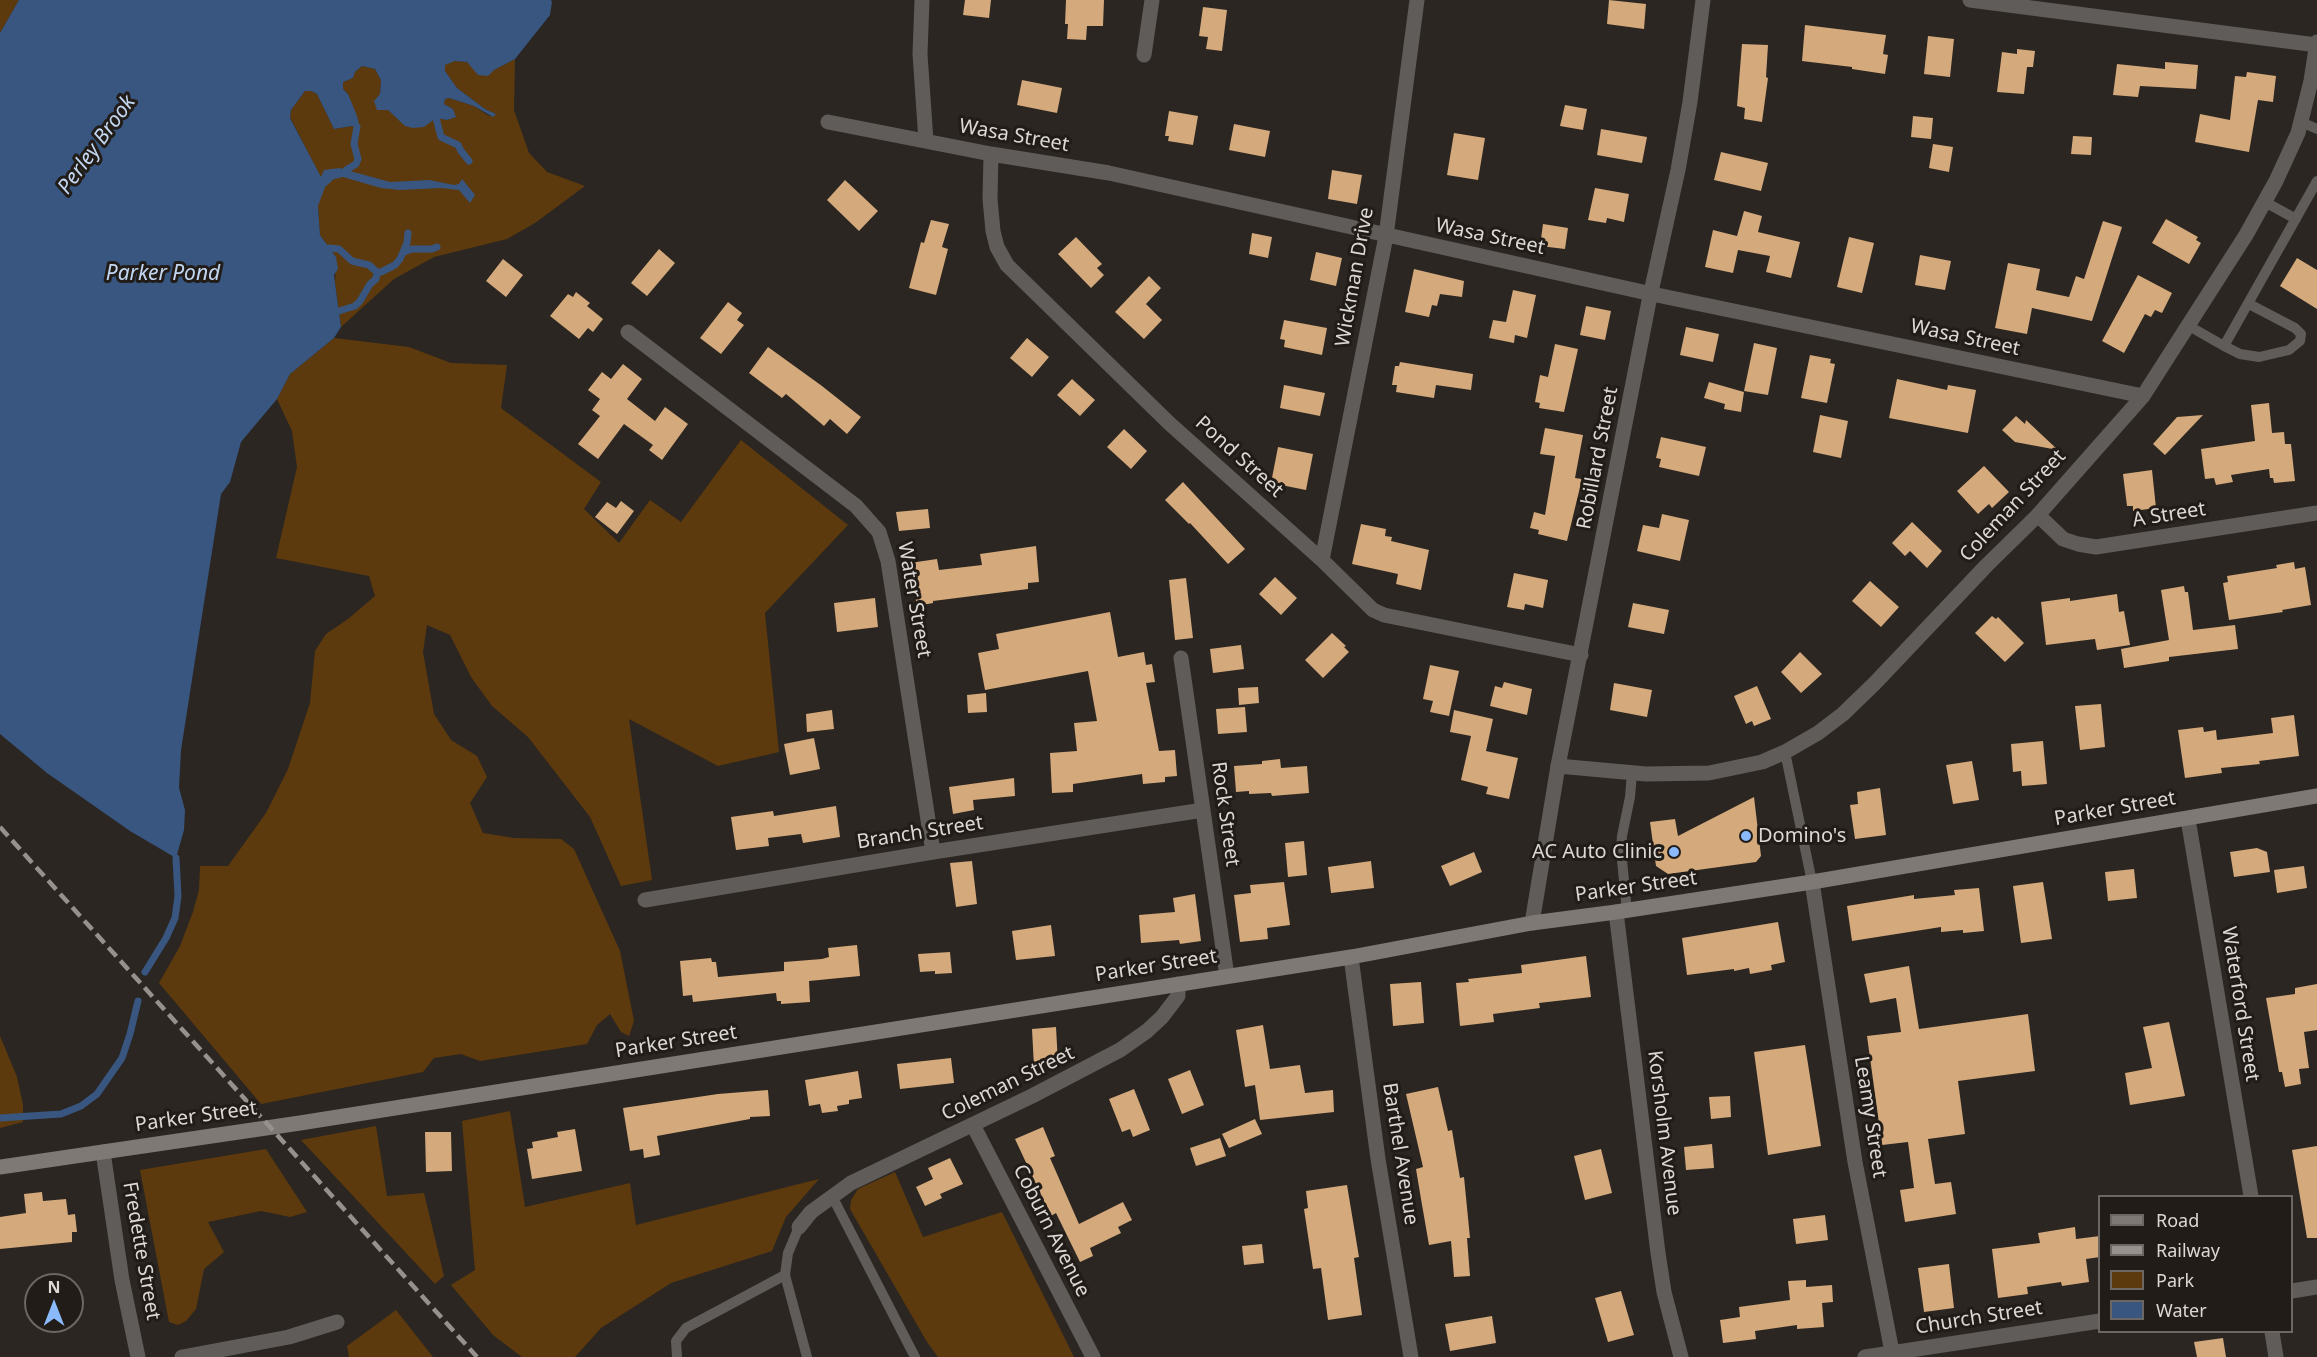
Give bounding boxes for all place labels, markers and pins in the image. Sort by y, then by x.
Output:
place label: Domino's [1758,824,1846,848]
marker: Domino's [1739,829,1753,843]
place label: AC Auto Clinic [1532,840,1662,864]
marker: AC Auto Clinic [1667,845,1681,859]

